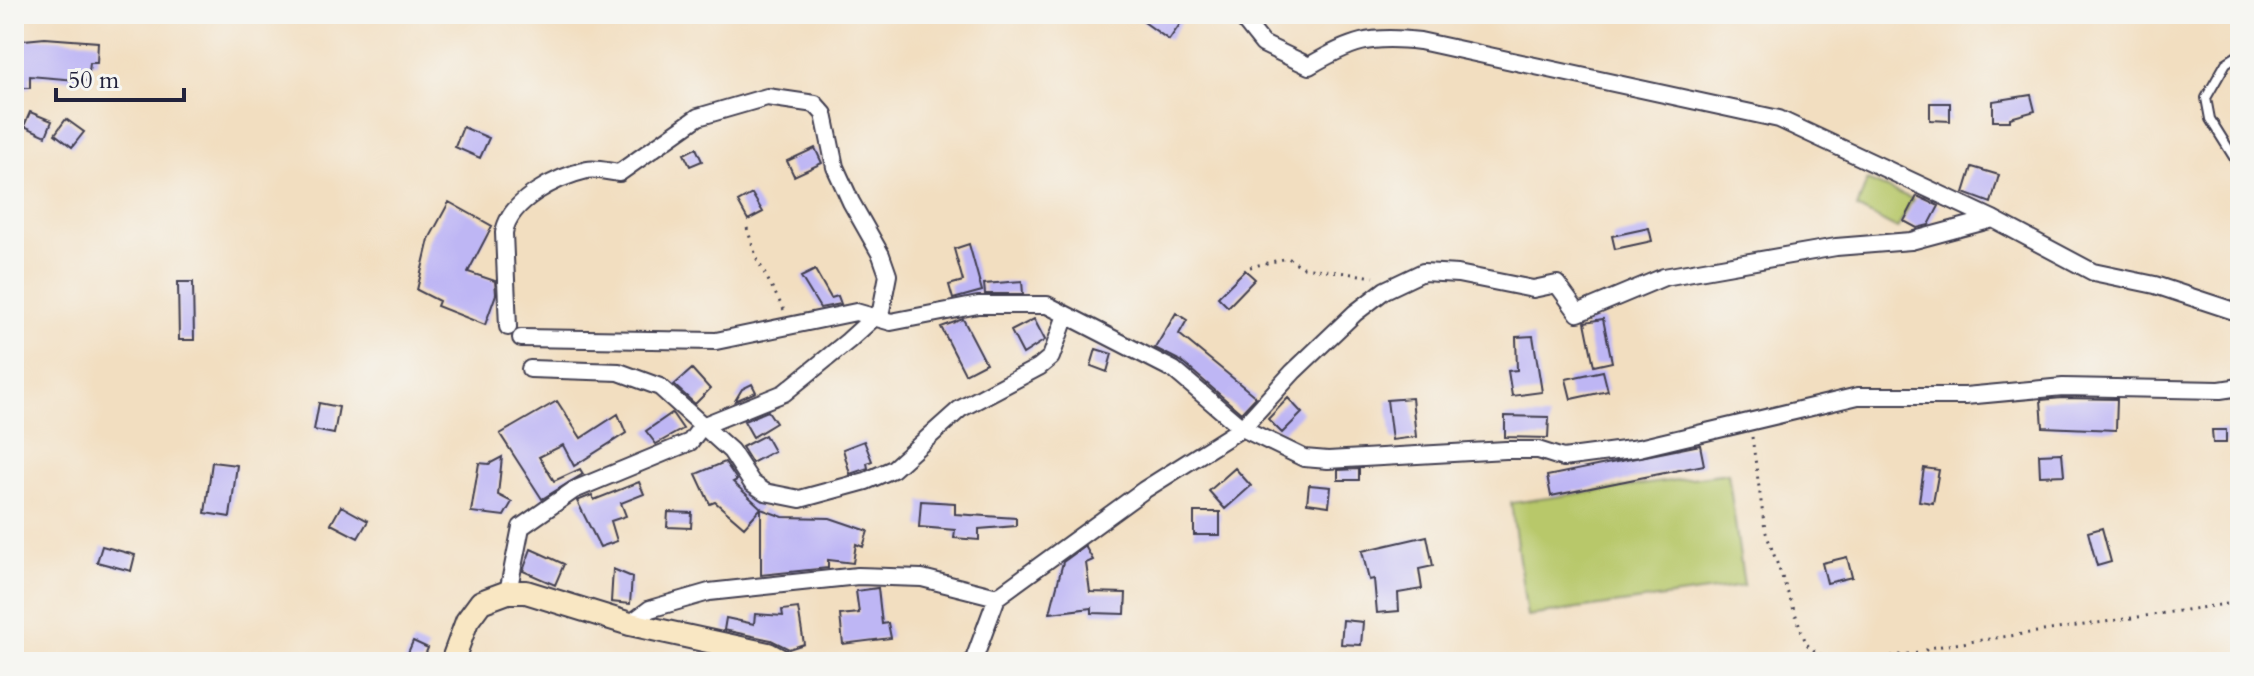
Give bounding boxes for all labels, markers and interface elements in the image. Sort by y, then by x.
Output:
scale bar [56,52,184,102]
text: 50 m [68,64,120,97]

